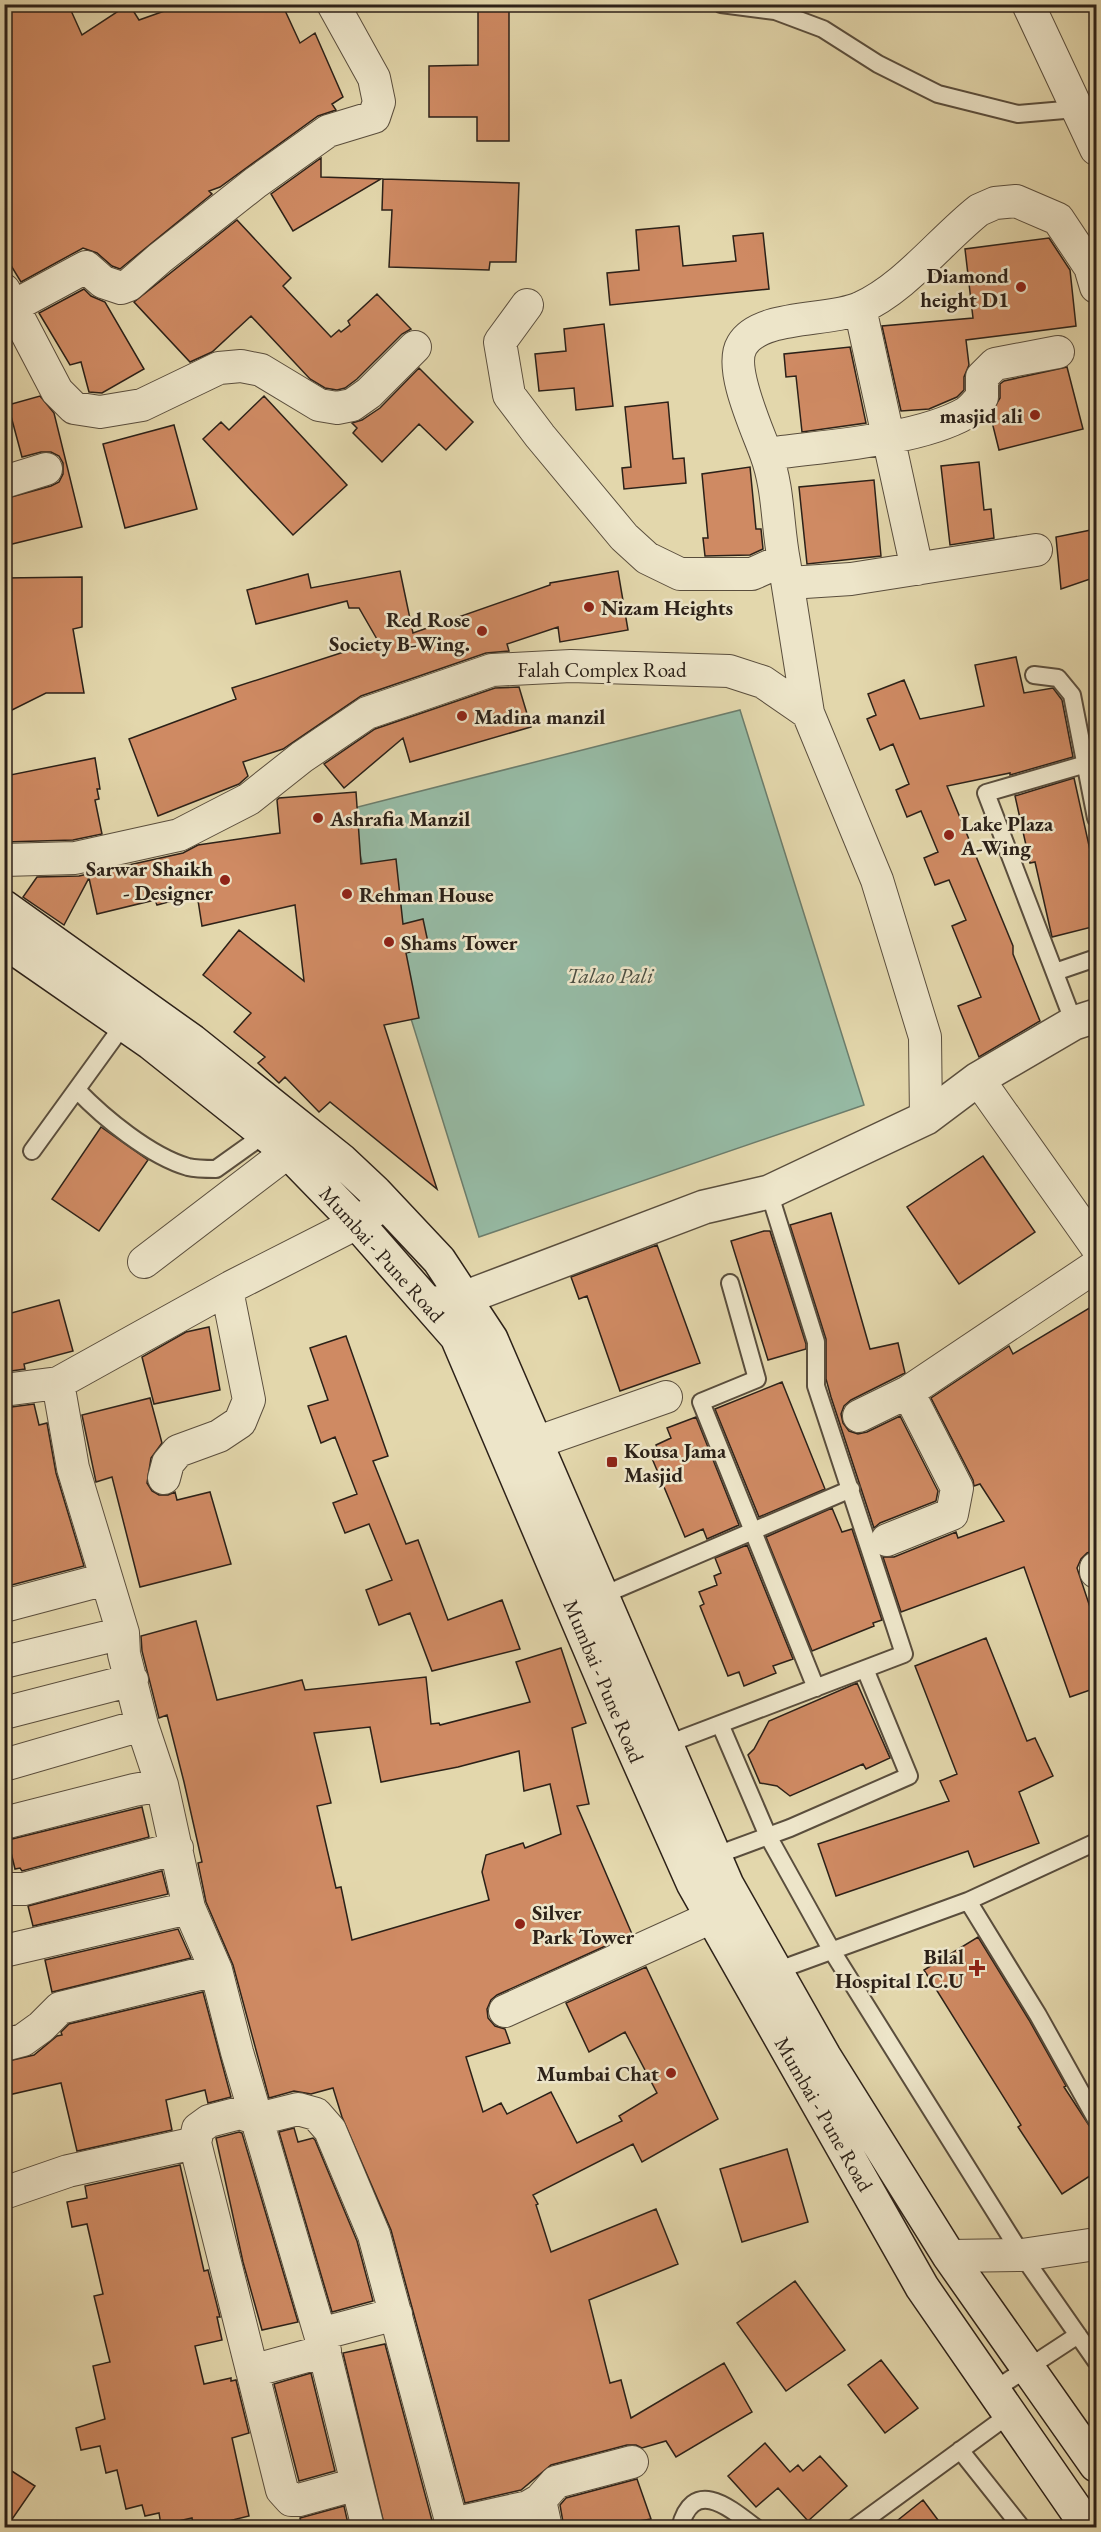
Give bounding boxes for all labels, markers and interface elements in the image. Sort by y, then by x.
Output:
place label: Diamond height D1 [920,262,1009,313]
marker: Diamond height D1 [1014,280,1028,294]
place label: masjid ali [940,402,1023,429]
marker: masjid ali [1028,408,1042,422]
place label: Nizam Heights [601,594,733,621]
marker: Nizam Heights [582,600,596,614]
place label: Red Rose Society B-Wing. [329,606,470,657]
marker: Red Rose Society B-Wing. [475,624,489,638]
street label: Falah Complex Road [517,656,687,683]
place label: Madina manzil [474,703,605,730]
marker: Madina manzil [455,709,469,723]
place label: Ashrafia Manzil [329,805,470,832]
place label: Lake Plaza A-Wing [960,810,1054,861]
marker: Ashrafia Manzil [311,811,325,825]
marker: Lake Plaza A-Wing [942,828,956,842]
place label: Sarwar Shaikh - Designer [86,855,213,906]
marker: Sarwar Shaikh - Designer [218,873,232,887]
place label: Rehman House [359,881,494,908]
marker: Rehman House [340,887,354,901]
place label: Shams Tower [401,929,518,956]
marker: Shams Tower [382,935,396,949]
water label: Talao Pali [567,961,655,990]
street label: Mumbai - Pune Road [314,1180,451,1328]
place label: Kousa Jama Masjid [624,1437,727,1488]
marker: Kousa Jama Masjid [605,1455,619,1469]
street label: Mumbai - Pune Road [557,1595,651,1767]
place label: Silver Park Tower [532,1899,635,1950]
marker: Silver Park Tower [513,1917,527,1931]
place label: Bilal Hospital I.C.U [835,1943,964,1994]
marker: Bilal Hospital I.C.U [968,1959,986,1977]
street label: Mumbai - Pune Road [769,2032,879,2197]
place label: Mumbai Chat [537,2060,659,2087]
marker: Mumbai Chat [664,2066,678,2080]

